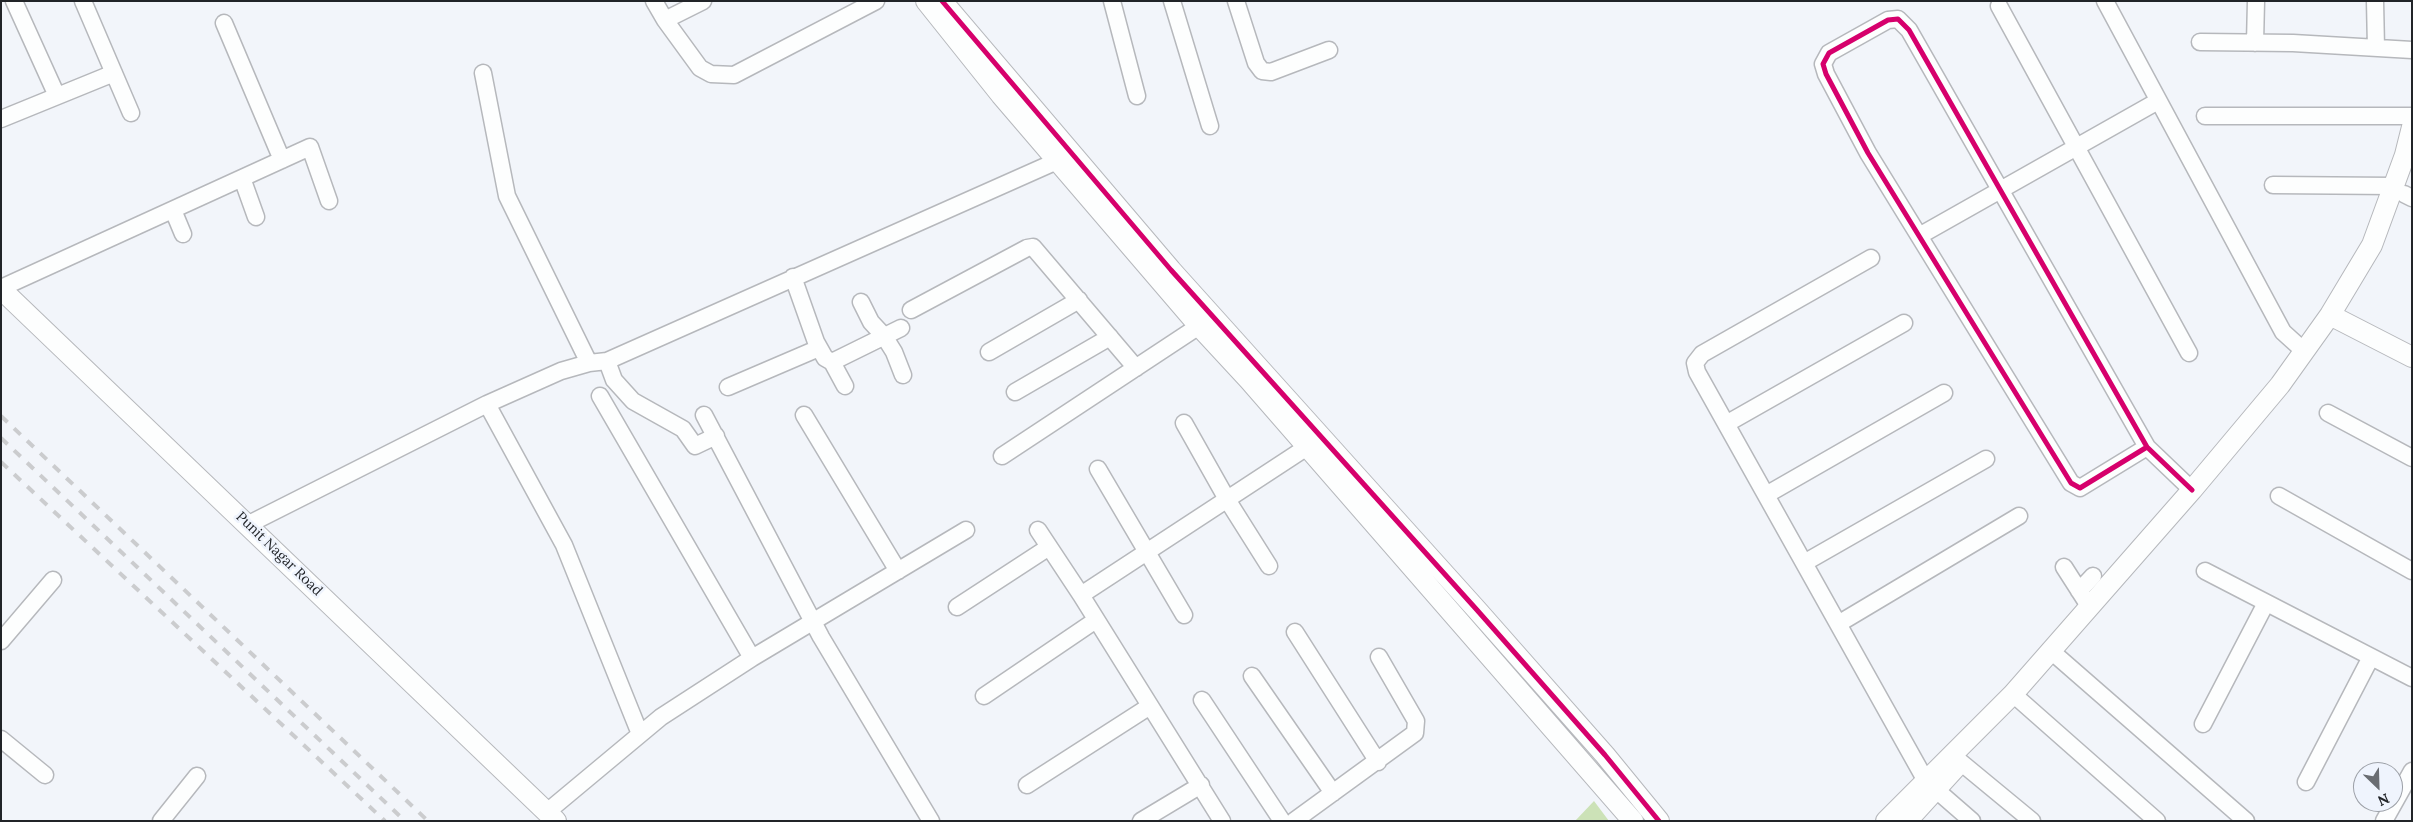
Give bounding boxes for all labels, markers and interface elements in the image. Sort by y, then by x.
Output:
street label: Punit Nagar Road [232,508,326,600]
north arrow [2353,762,2403,812]
text: N [2375,789,2392,810]

